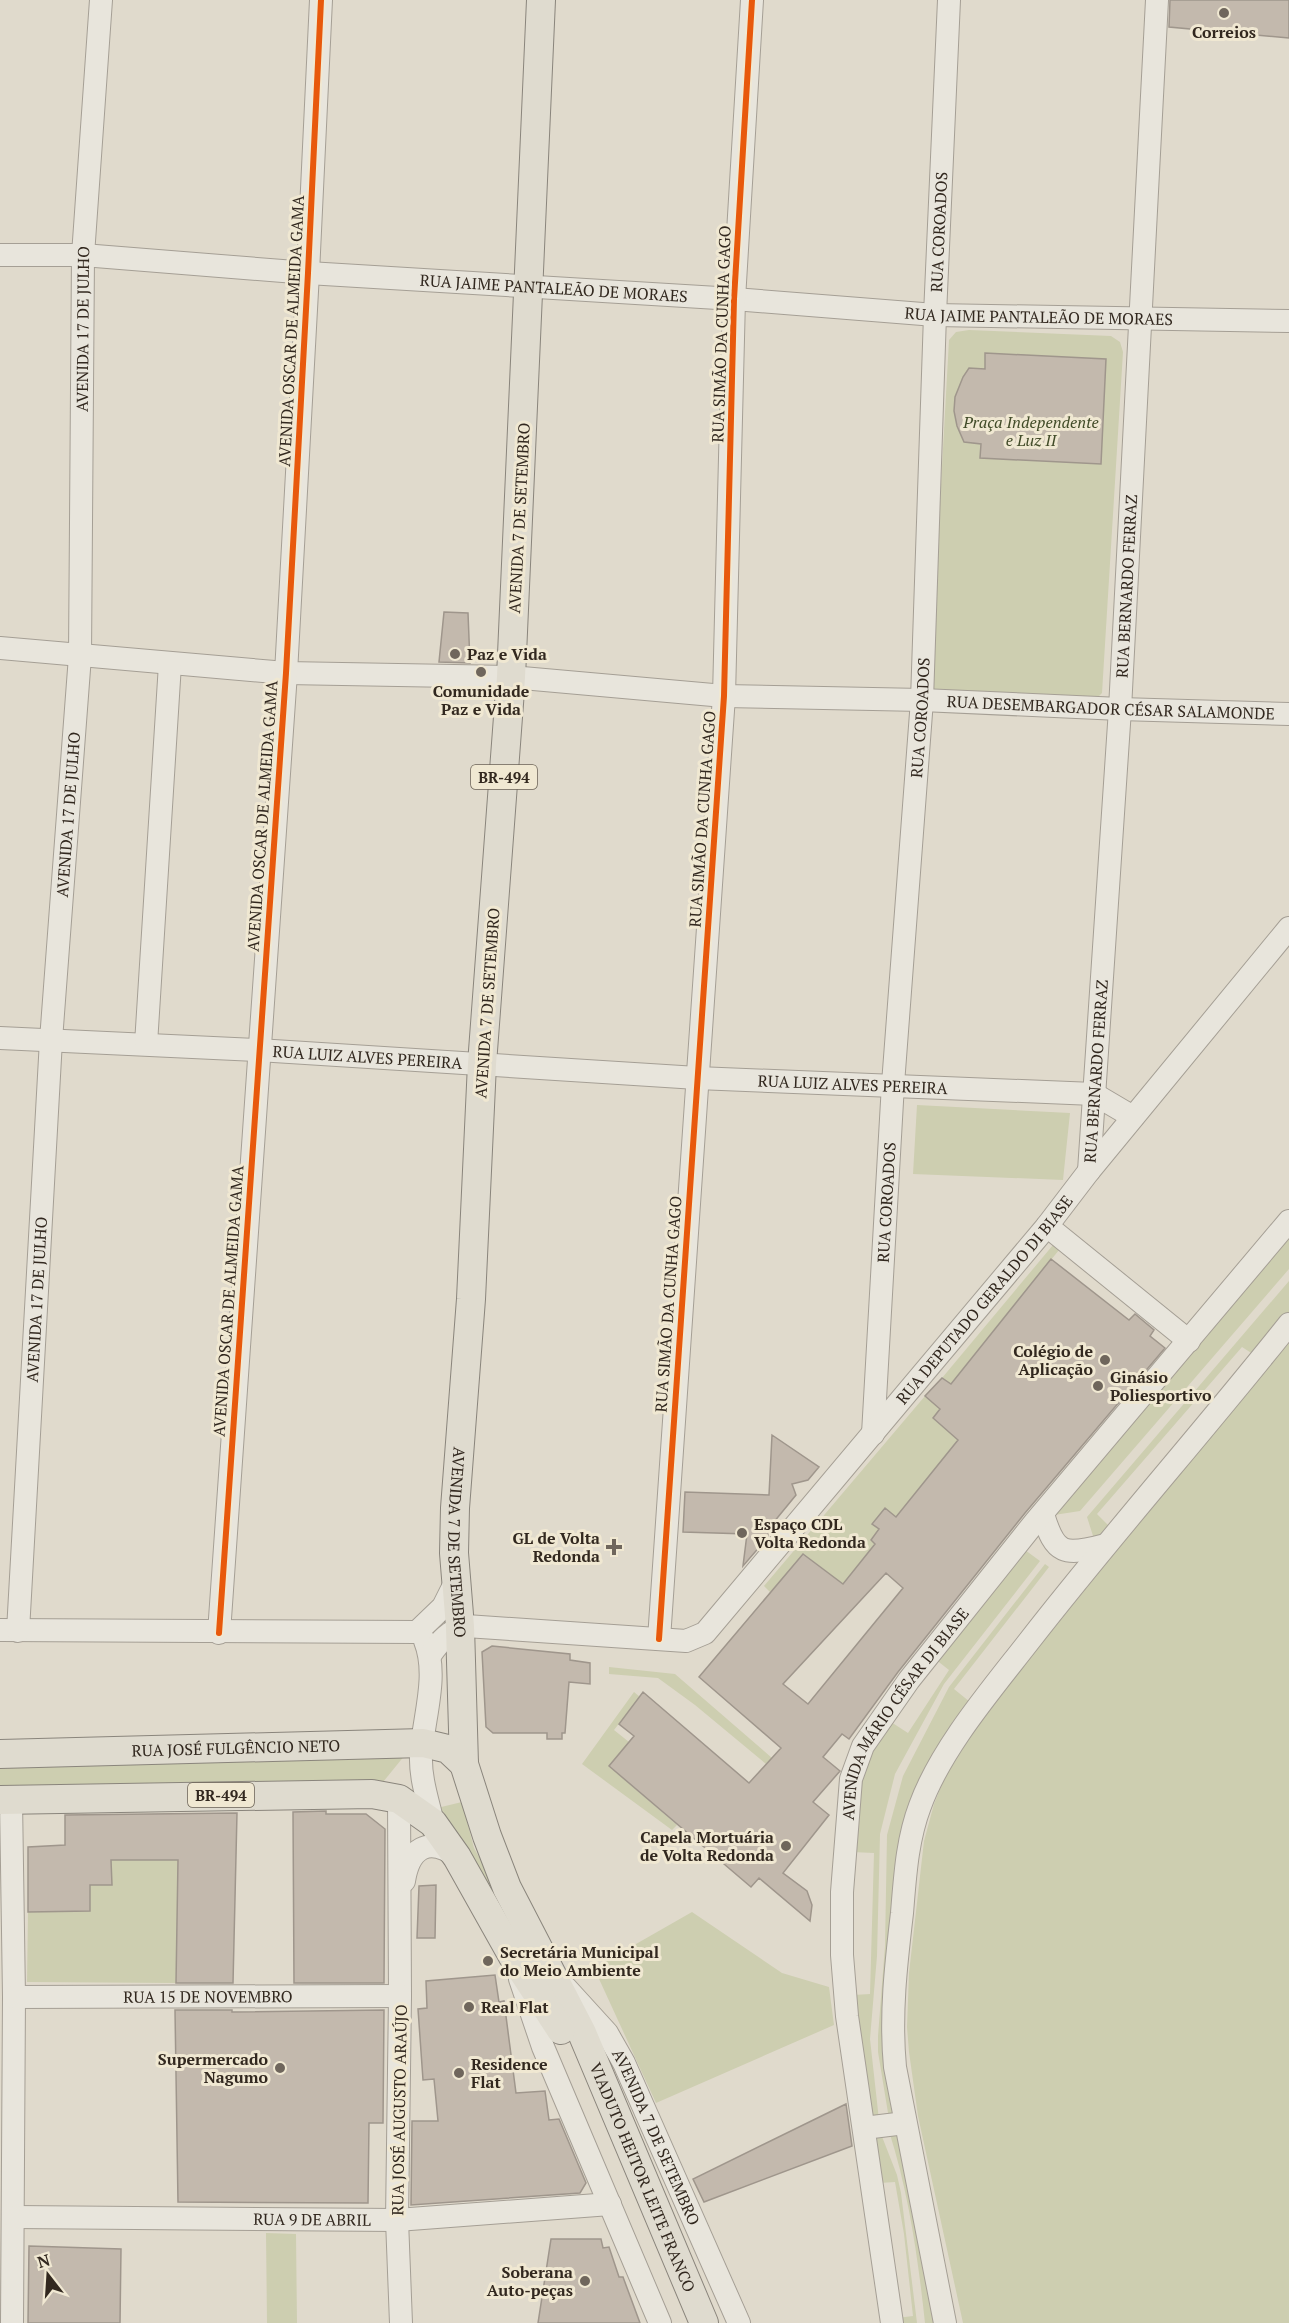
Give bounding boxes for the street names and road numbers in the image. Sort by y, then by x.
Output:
street label: RUA COROADOS [925,171,952,293]
street label: AVENIDA OSCAR DE ALMEIDA GAMA [273,195,309,467]
street label: RUA SIMÃO DA CUNHA GAGO [706,225,736,443]
street label: AVENIDA 17 DE JULHO [71,245,95,412]
street label: RUA JAIME PANTALEÃO DE MORAES [419,269,688,307]
street label: RUA JAIME PANTALEÃO DE MORAES [904,302,1173,330]
street label: AVENIDA 7 DE SETEMBRO [503,422,535,614]
street label: RUA BERNARDO FERRAZ [1111,494,1142,678]
street label: RUA COROADOS [905,657,934,779]
street label: AVENIDA OSCAR DE ALMEIDA GAMA [242,680,282,952]
street label: RUA DESEMBARGADOR CÉSAR SALAMONDE [946,690,1275,725]
street label: RUA SIMÃO DA CUNHA GAGO [683,710,721,928]
street label: AVENIDA 17 DE JULHO [51,731,85,898]
road number: BR-494 [471,765,537,789]
street label: AVENIDA 7 DE SETEMBRO [469,907,505,1099]
street label: RUA BERNARDO FERRAZ [1079,979,1113,1164]
street label: RUA LUIZ ALVES PEREIRA [272,1040,463,1074]
street label: RUA LUIZ ALVES PEREIRA [757,1069,948,1099]
street label: RUA COROADOS [872,1142,901,1263]
street label: AVENIDA OSCAR DE ALMEIDA GAMA [208,1165,248,1437]
street label: RUA DEPUTADO GERALDO DI BIASE [891,1191,1078,1409]
street label: RUA SIMÃO DA CUNHA GAGO [649,1195,687,1413]
street label: AVENIDA 17 DE JULHO [21,1216,52,1383]
street label: AVENIDA 7 DE SETEMBRO [443,1446,471,1638]
street label: AVENIDA MÁRIO CÉSAR DI BIASE [837,1603,974,1821]
street label: RUA JOSÉ FULGÊNCIO NETO [131,1734,340,1762]
road number: BR-494 [188,1783,254,1807]
street label: RUA 15 DE NOVEMBRO [123,1985,293,2008]
street label: RUA JOSÉ AUGUSTO ARAÚJO [386,2004,412,2216]
street label: AVENIDA 7 DE SETEMBRO [607,2045,705,2229]
street label: VIADUTO HEITOR LEITE FRANCO [585,2059,701,2295]
street label: RUA 9 DE ABRIL [253,2208,371,2231]

